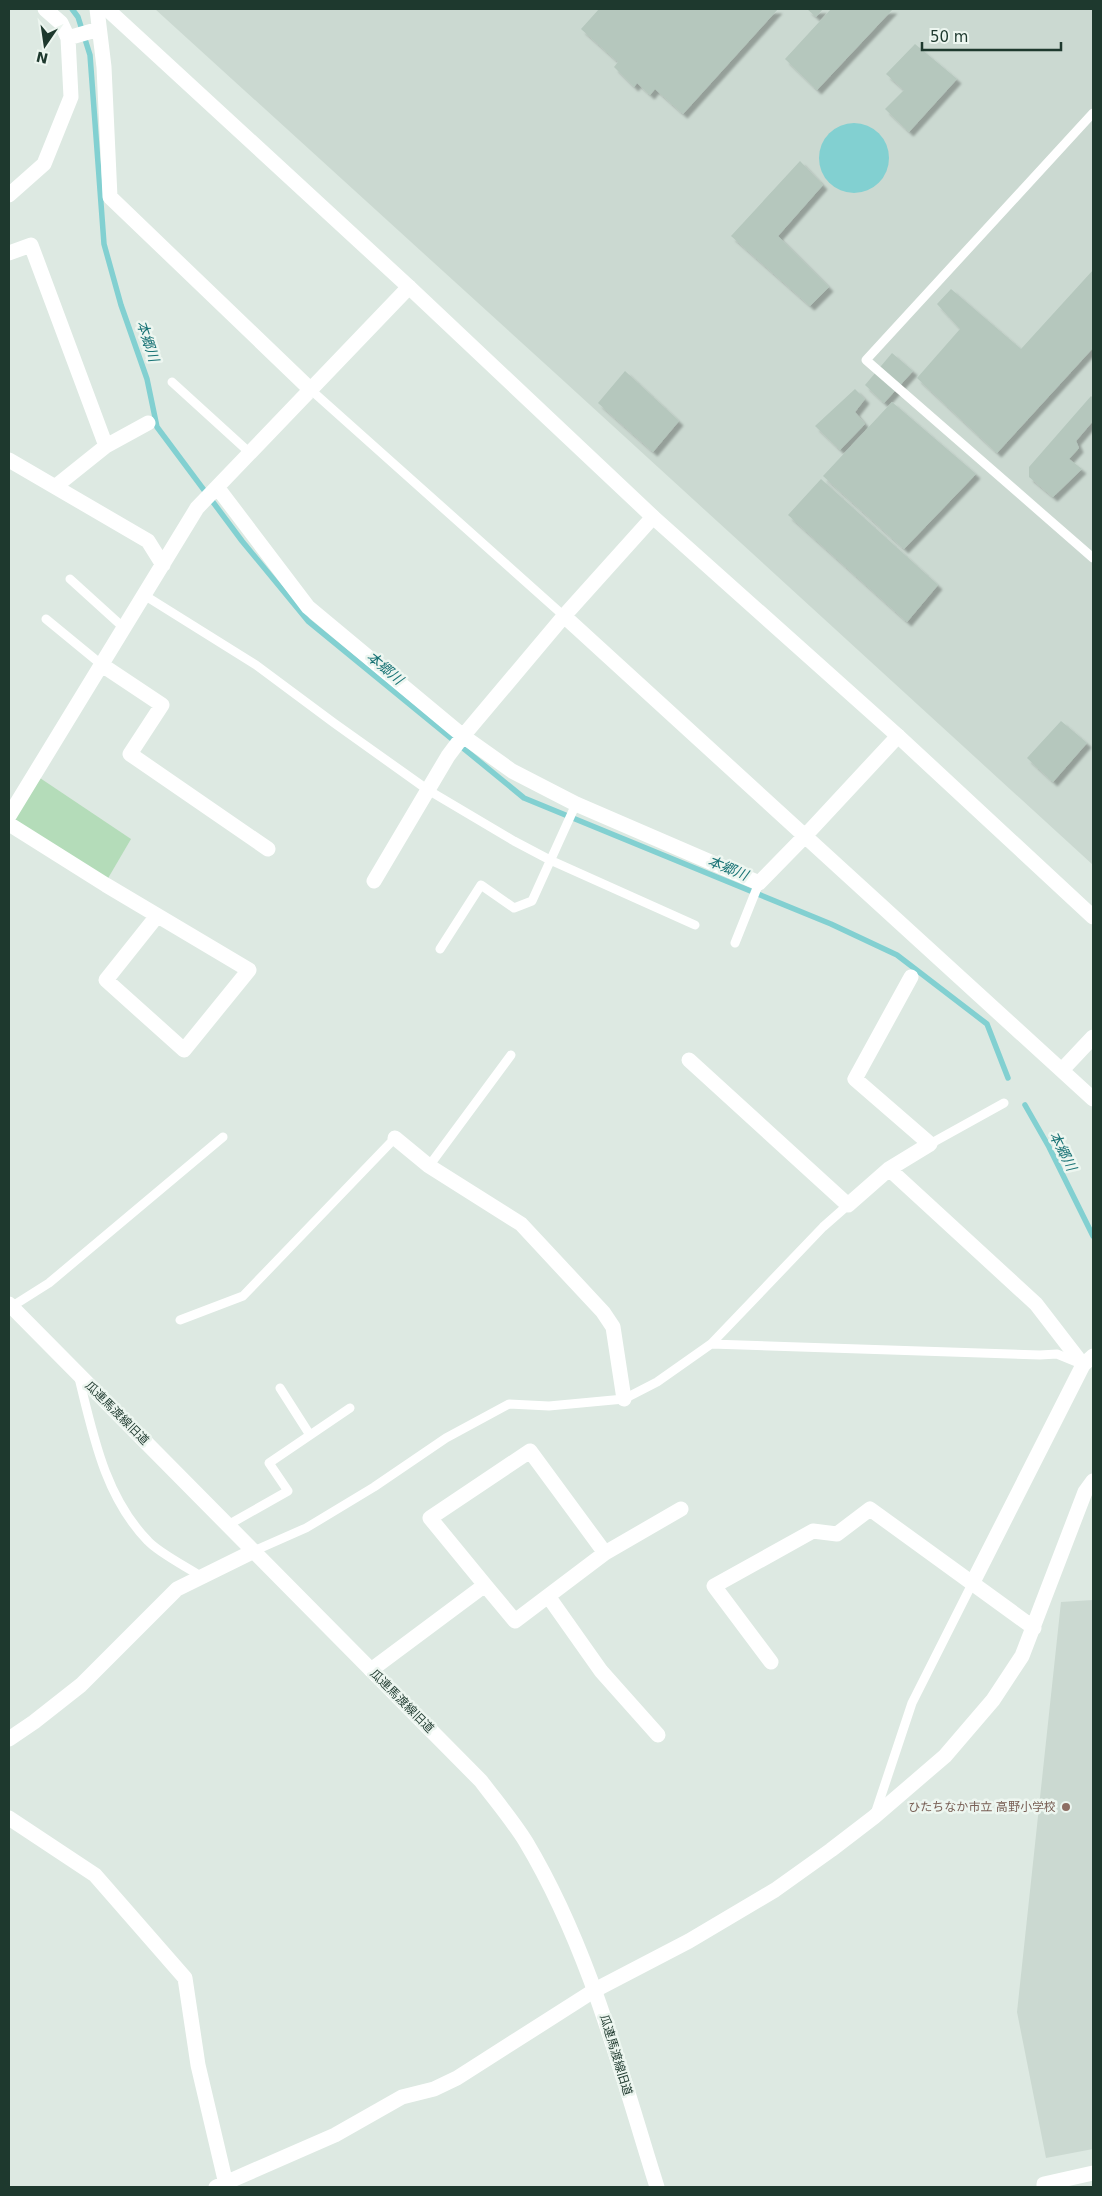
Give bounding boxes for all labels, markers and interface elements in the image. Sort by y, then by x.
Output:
north arrow [20,20,70,70]
scale bar [922,20,1061,52]
text: 50 m [930,28,968,46]
text: N [35,49,50,67]
water label: 本郷川 [134,319,163,365]
water label: 本郷川 [364,648,408,689]
water label: 本郷川 [706,853,752,884]
water label: 本郷川 [1046,1129,1081,1175]
street label: 瓜連馬渡線旧道 [82,1378,152,1448]
street label: 瓜連馬渡線旧道 [367,1666,437,1736]
place label: ひたちなか市立 高野小学校 [908,1800,1056,1814]
marker: ひたちなか市立 高野小学校 [1060,1801,1072,1813]
street label: 瓜連馬渡線旧道 [597,2013,635,2097]

